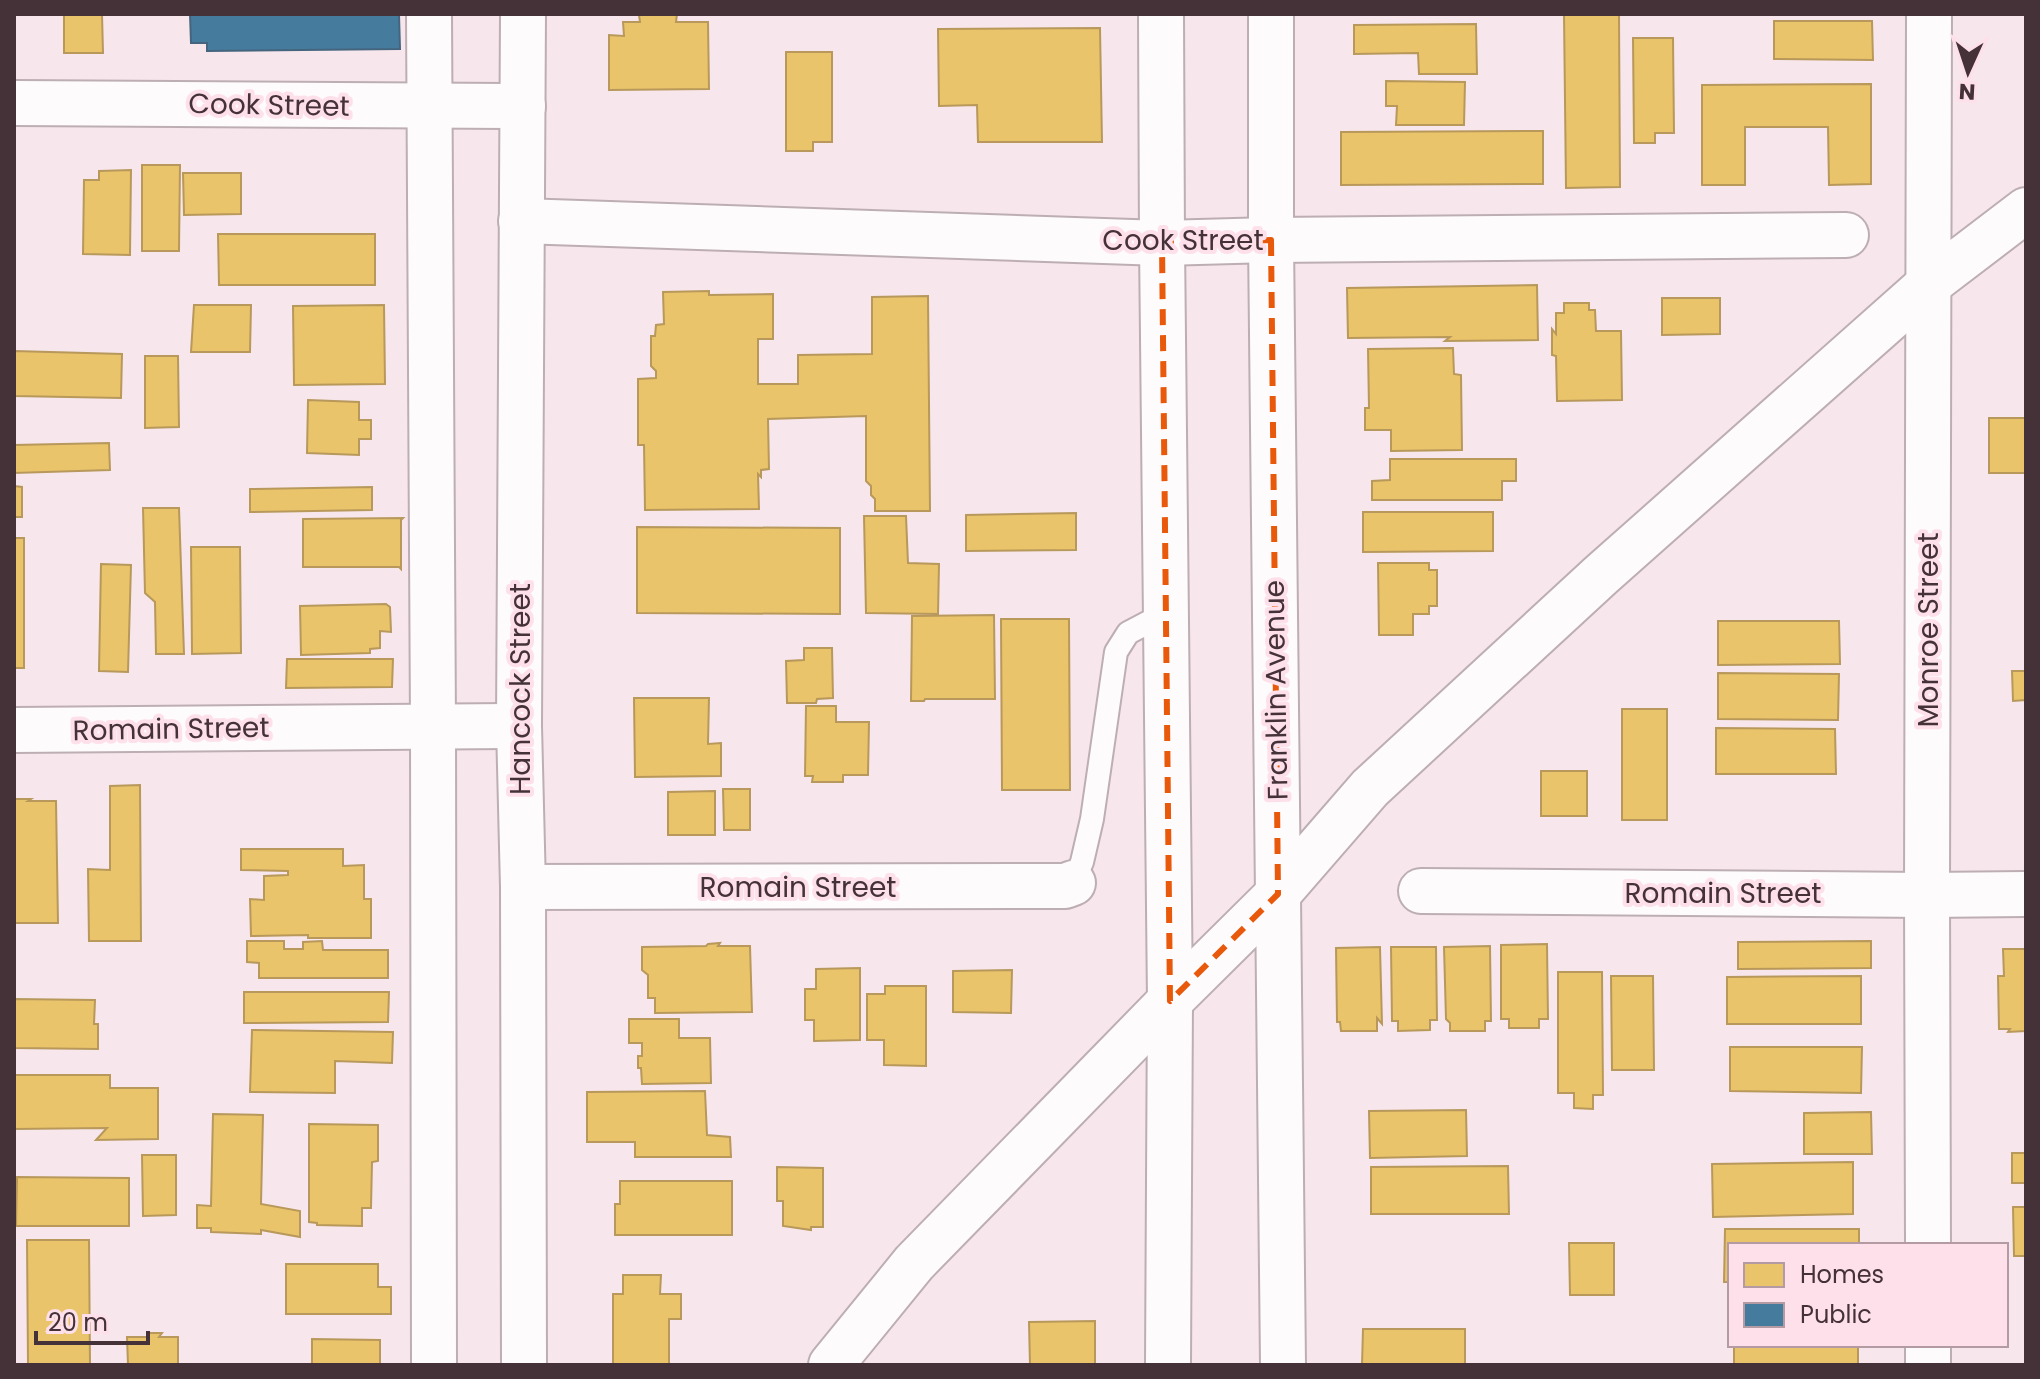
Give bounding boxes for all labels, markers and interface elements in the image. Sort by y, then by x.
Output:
north arrow [1928,32,2008,112]
text: N [1958,76,1976,107]
street label: Cook Street [188,84,350,126]
street label: Cook Street [1102,221,1264,260]
street label: Monroe Street [1909,532,1948,728]
street label: Franklin Avenue [1255,580,1297,800]
street label: Hancock Street [501,583,540,795]
street label: Romain Street [72,708,270,750]
street label: Romain Street [700,868,896,907]
street label: Romain Street [1625,874,1821,913]
legend [1728,1243,2008,1347]
text: Homes [1800,1258,1884,1291]
scale bar [36,1295,148,1345]
text: Public [1800,1298,1872,1331]
text: 20 m [48,1306,108,1339]

